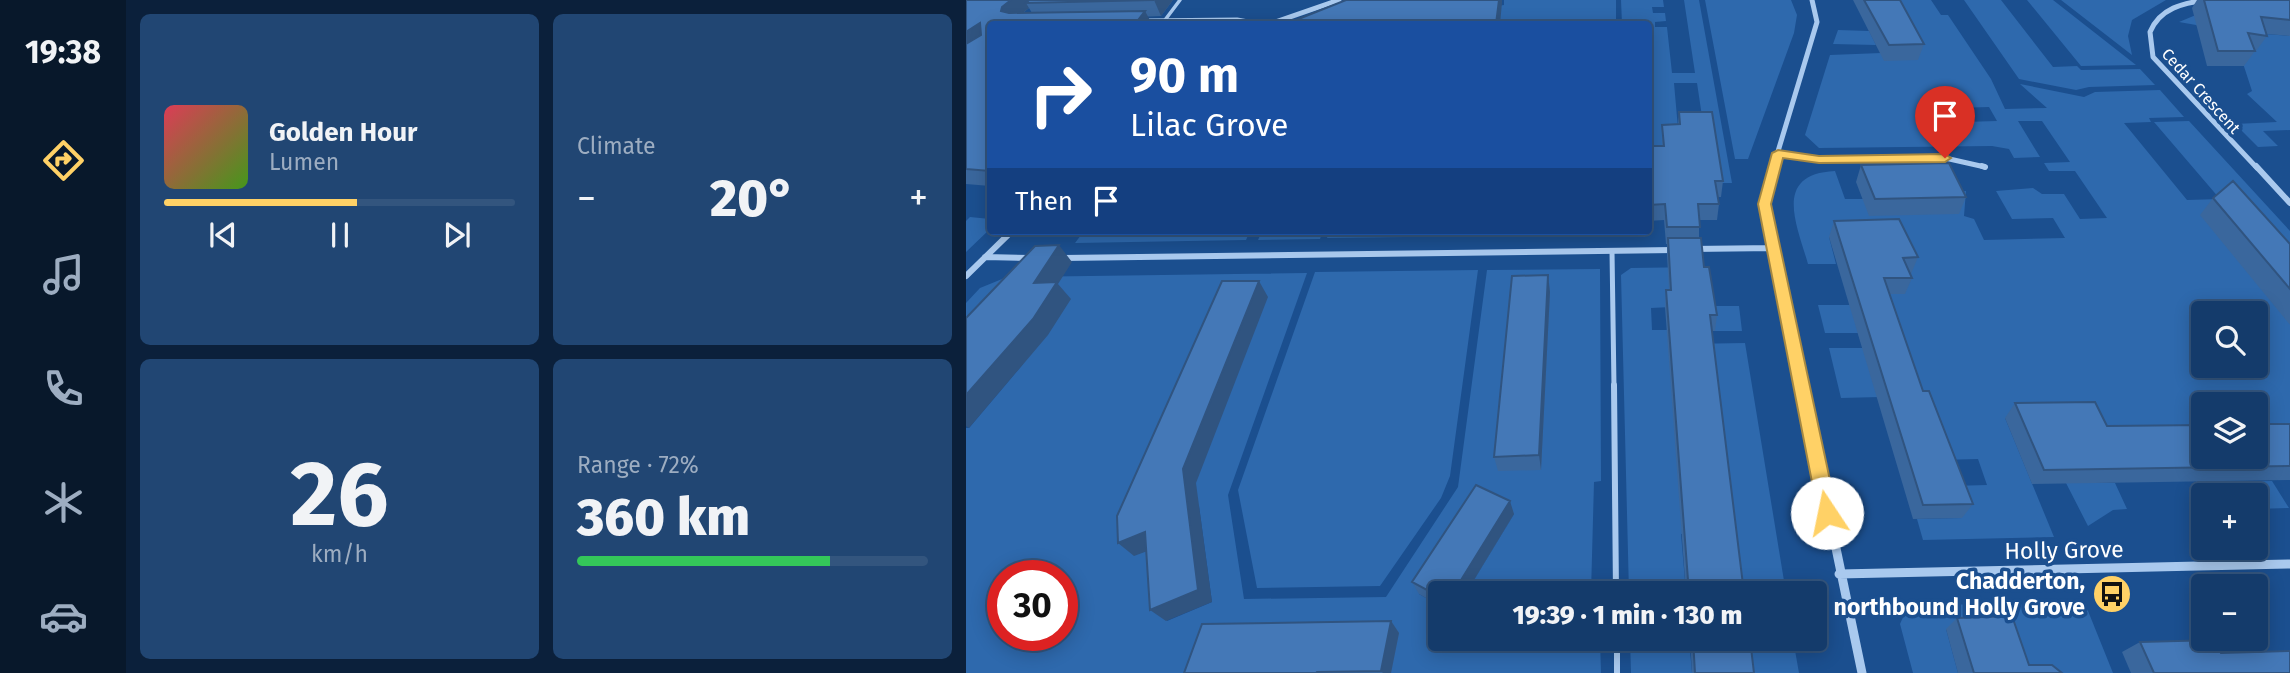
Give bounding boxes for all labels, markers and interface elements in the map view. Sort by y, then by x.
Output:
text: 19:38 [25,33,101,71]
street label: Cedar Crescent [2158,45,2244,138]
text: 90 m [1130,46,1239,105]
icon: right [1015,49,1106,140]
pin [1915,86,1975,158]
icon: arrive [1926,97,1964,135]
text: Lilac Grove [1130,106,1289,144]
text: Golden Hour [269,117,417,148]
text: Climate [577,132,656,160]
icon: directions [39,136,88,185]
text: Lumen [269,148,339,176]
text: 20° [710,167,795,230]
text: − [577,175,596,221]
text: + [909,175,928,221]
icon: arrive [1087,182,1125,220]
text: Then [1015,186,1073,217]
icon: previous [204,216,242,254]
icon: pause [321,216,359,254]
icon: next [438,216,476,254]
icon: music [39,250,88,299]
map controls [2191,301,2268,651]
button: search [2191,301,2268,378]
icon: phone [39,364,88,413]
button: layers [2191,392,2268,469]
text: 26 [290,440,389,549]
text: Range · 72% [577,451,699,479]
position arrow [1790,476,1864,550]
icon: climate [39,478,88,527]
button: + [2191,483,2268,560]
text: 360 km [577,486,750,549]
street label: Holly Grove [2004,535,2124,565]
text: km/h [311,540,368,568]
speed limit sign: 30 [987,560,1078,651]
place label: Chadderton, northbound Holly Grove [1834,567,2085,621]
bus stop icon: Chadderton, northbound Holly Grove [2091,573,2133,615]
button: − [2191,574,2268,651]
icon: car [39,592,88,641]
text: 19:39 · 1 min · 130 m [1513,600,1742,631]

